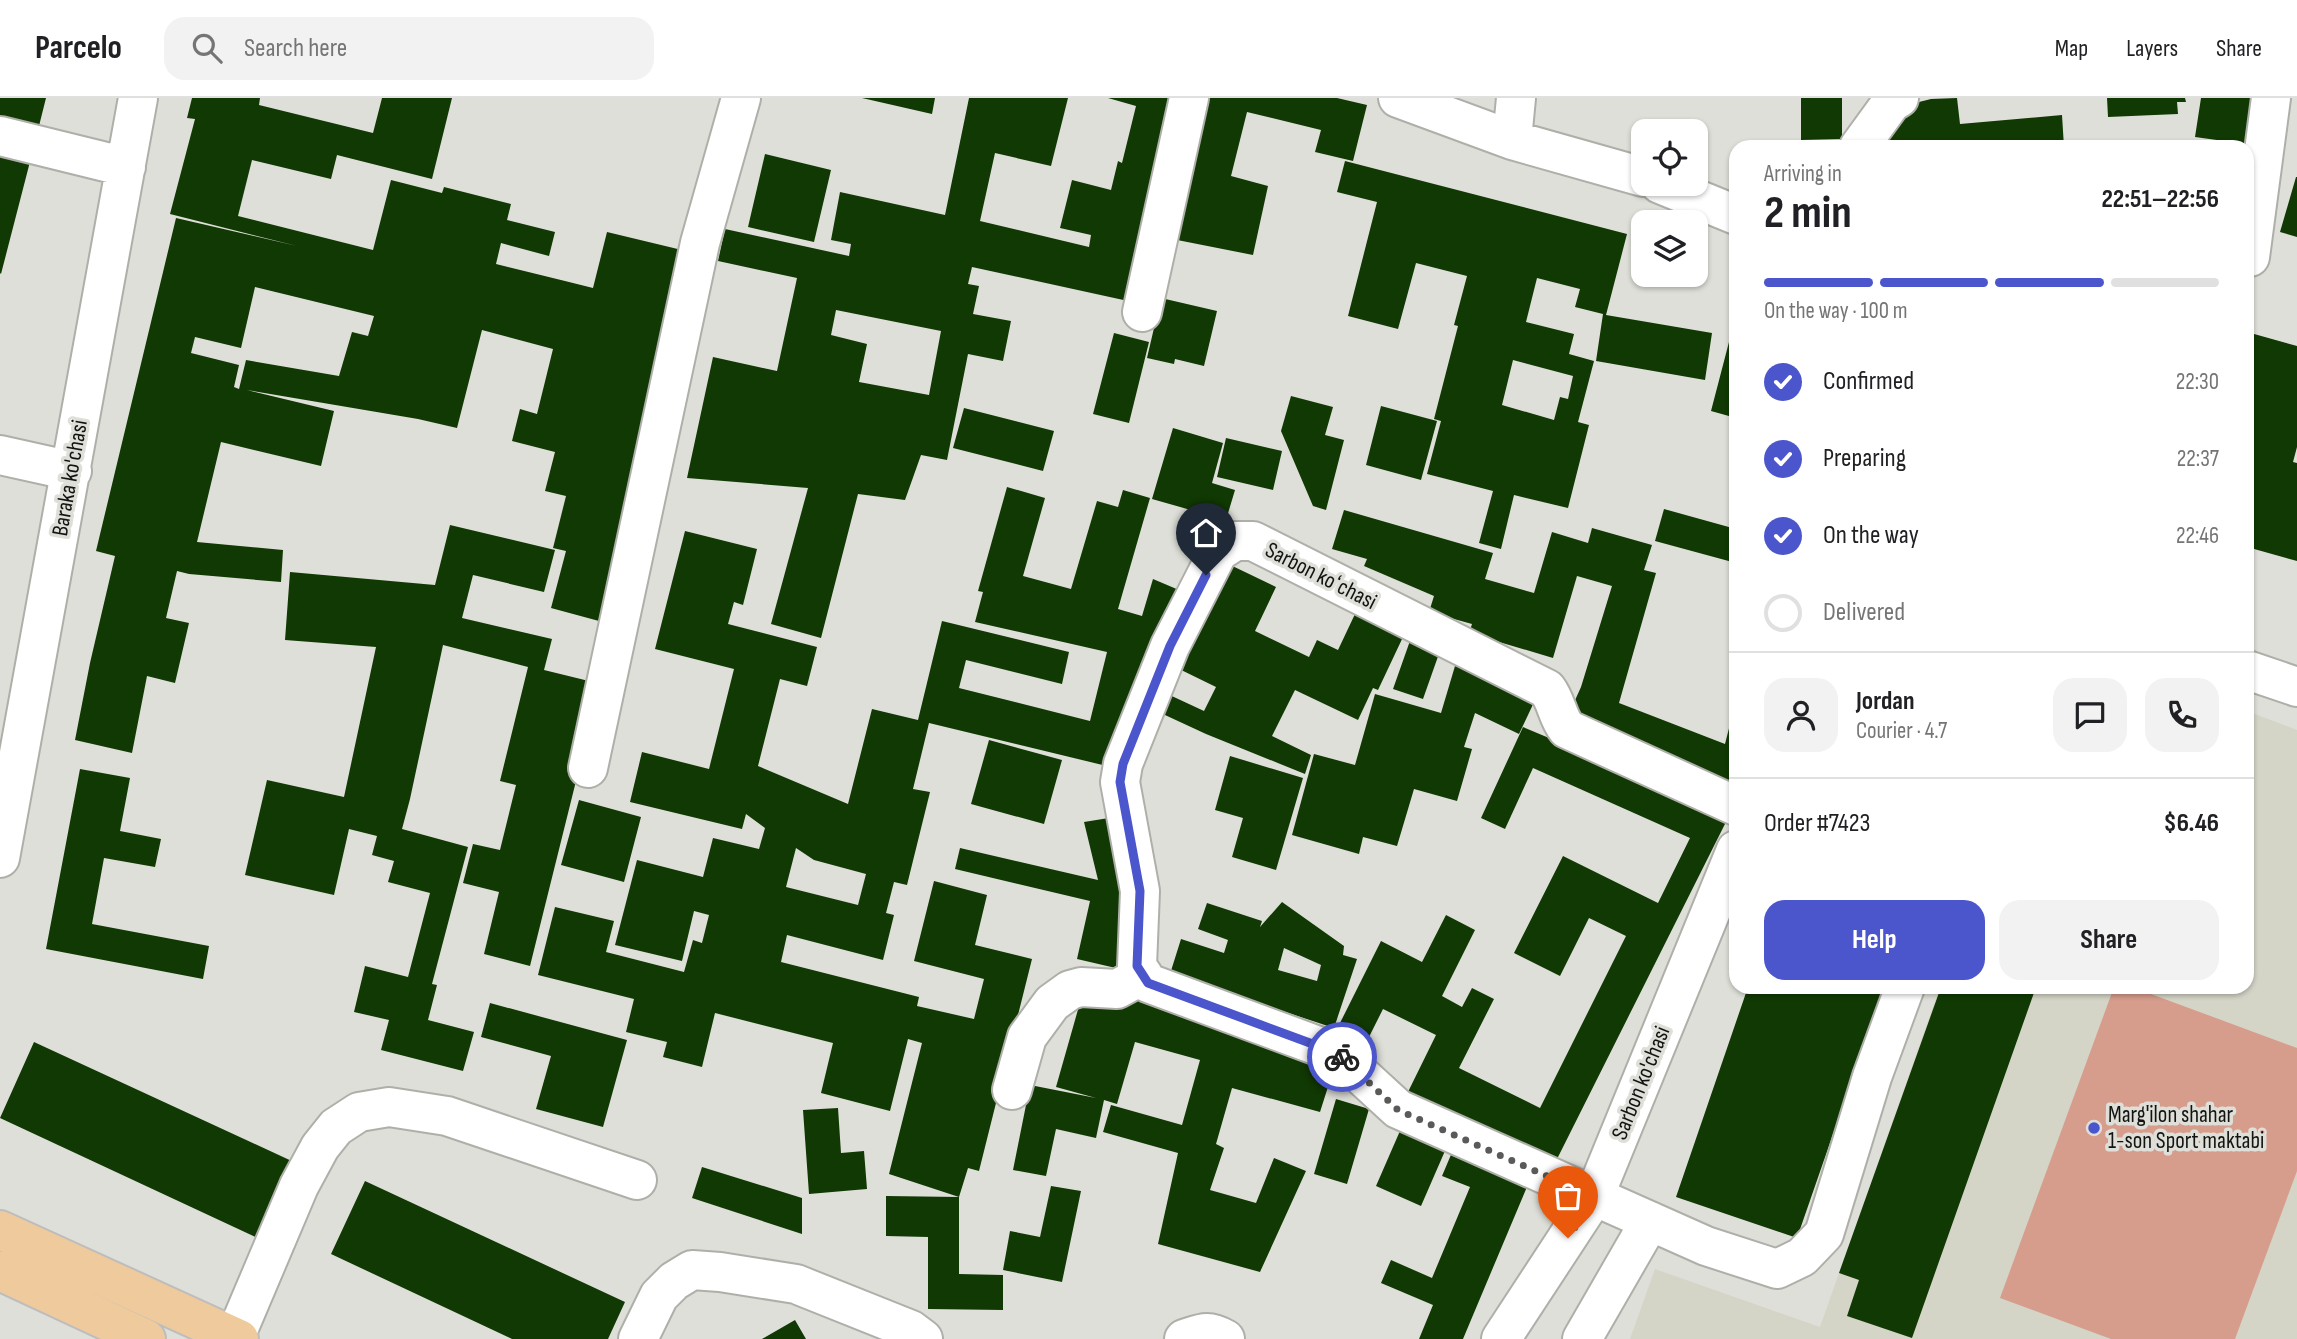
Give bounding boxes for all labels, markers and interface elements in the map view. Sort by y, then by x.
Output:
search box [164,17,654,80]
text: Parcelo [35,28,122,68]
icon: search [188,29,226,67]
text: Search here [244,33,347,64]
text: Map [2055,34,2088,63]
text: Layers [2126,34,2178,63]
text: Share [2216,34,2262,63]
map controls [1631,119,1708,287]
button: locate [1631,119,1708,196]
text: Arriving in [1764,160,1842,188]
text: 22:51–22:56 [2101,184,2219,215]
text: 2 min [1764,186,1852,241]
button: layers [1631,210,1708,287]
text: On the way · 100 m [1764,297,1908,325]
icon: check [1764,363,1802,401]
text: Confirmed [1823,366,1914,397]
text: 22:30 [2176,368,2219,396]
street label: Baraka ko'chasi [46,418,94,538]
icon: check [1764,440,1802,478]
text: Preparing [1823,443,1906,474]
text: 22:37 [2177,445,2219,473]
pin [1176,503,1236,575]
icon: home [1187,514,1225,552]
icon: check [1764,517,1802,555]
text: On the way [1823,520,1919,551]
text: 22:46 [2176,522,2219,550]
street label: Sarbon koʻchasi [1261,536,1381,616]
text: Delivered [1823,597,1905,628]
button: person [1764,678,1838,752]
button: chat [2053,678,2127,752]
button: phone [2145,678,2219,752]
text: Jordan [1856,686,1914,717]
text: Courier · 4.7 [1856,717,1947,745]
text: Order #7423 [1764,808,1870,839]
text: $6.46 [2163,808,2219,839]
button: Help [1764,900,1985,980]
button: Share [1999,900,2219,980]
courier [1307,1022,1377,1092]
street label: Sarbon ko'chasi [1606,1022,1676,1144]
icon: bike [1323,1038,1361,1076]
place label: Marg'ilon shahar 1-son Sport maktabi [2108,1101,2264,1155]
marker: Marg'ilon shahar 1-son Sport maktabi [2086,1120,2102,1136]
pin [1538,1166,1598,1238]
icon: bag [1549,1177,1587,1215]

